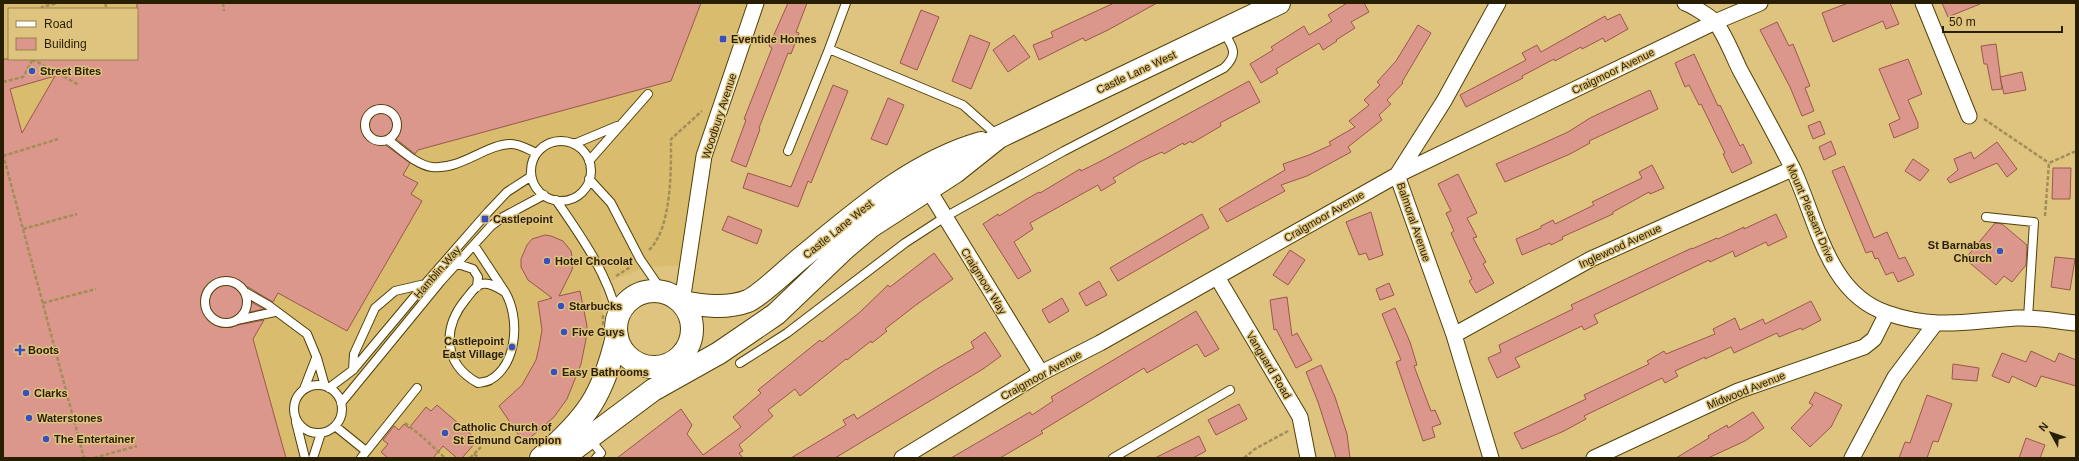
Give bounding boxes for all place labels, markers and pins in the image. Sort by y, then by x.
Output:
place label: Eventide Homes [731,33,817,45]
marker: Eventide Homes [718,34,728,44]
place label: Street Bites [40,65,101,77]
marker: Street Bites [27,66,37,76]
place label: Castlepoint [493,213,553,225]
marker: Castlepoint [480,214,490,224]
place label: St Barnabas Church [1928,239,1992,264]
marker: St Barnabas Church [1995,246,2005,256]
place label: Hotel Chocolat [555,255,633,267]
marker: Hotel Chocolat [542,256,552,266]
place label: Starbucks [569,300,622,312]
marker: Starbucks [556,301,566,311]
place label: Five Guys [572,326,625,338]
marker: Five Guys [559,327,569,337]
place label: Castlepoint East Village [442,335,504,360]
marker: Castlepoint East Village [507,342,517,352]
place label: Boots [28,344,59,356]
marker: Boots [15,345,25,355]
place label: Easy Bathrooms [562,366,649,378]
marker: Easy Bathrooms [549,367,559,377]
place label: Clarks [34,387,68,399]
marker: Clarks [21,388,31,398]
place label: Waterstones [37,412,103,424]
marker: Waterstones [24,413,34,423]
place label: Catholic Church of St Edmund Campion [453,421,561,446]
marker: Catholic Church of St Edmund Campion [440,428,450,438]
place label: The Entertainer [54,433,135,445]
marker: The Entertainer [41,434,51,444]

